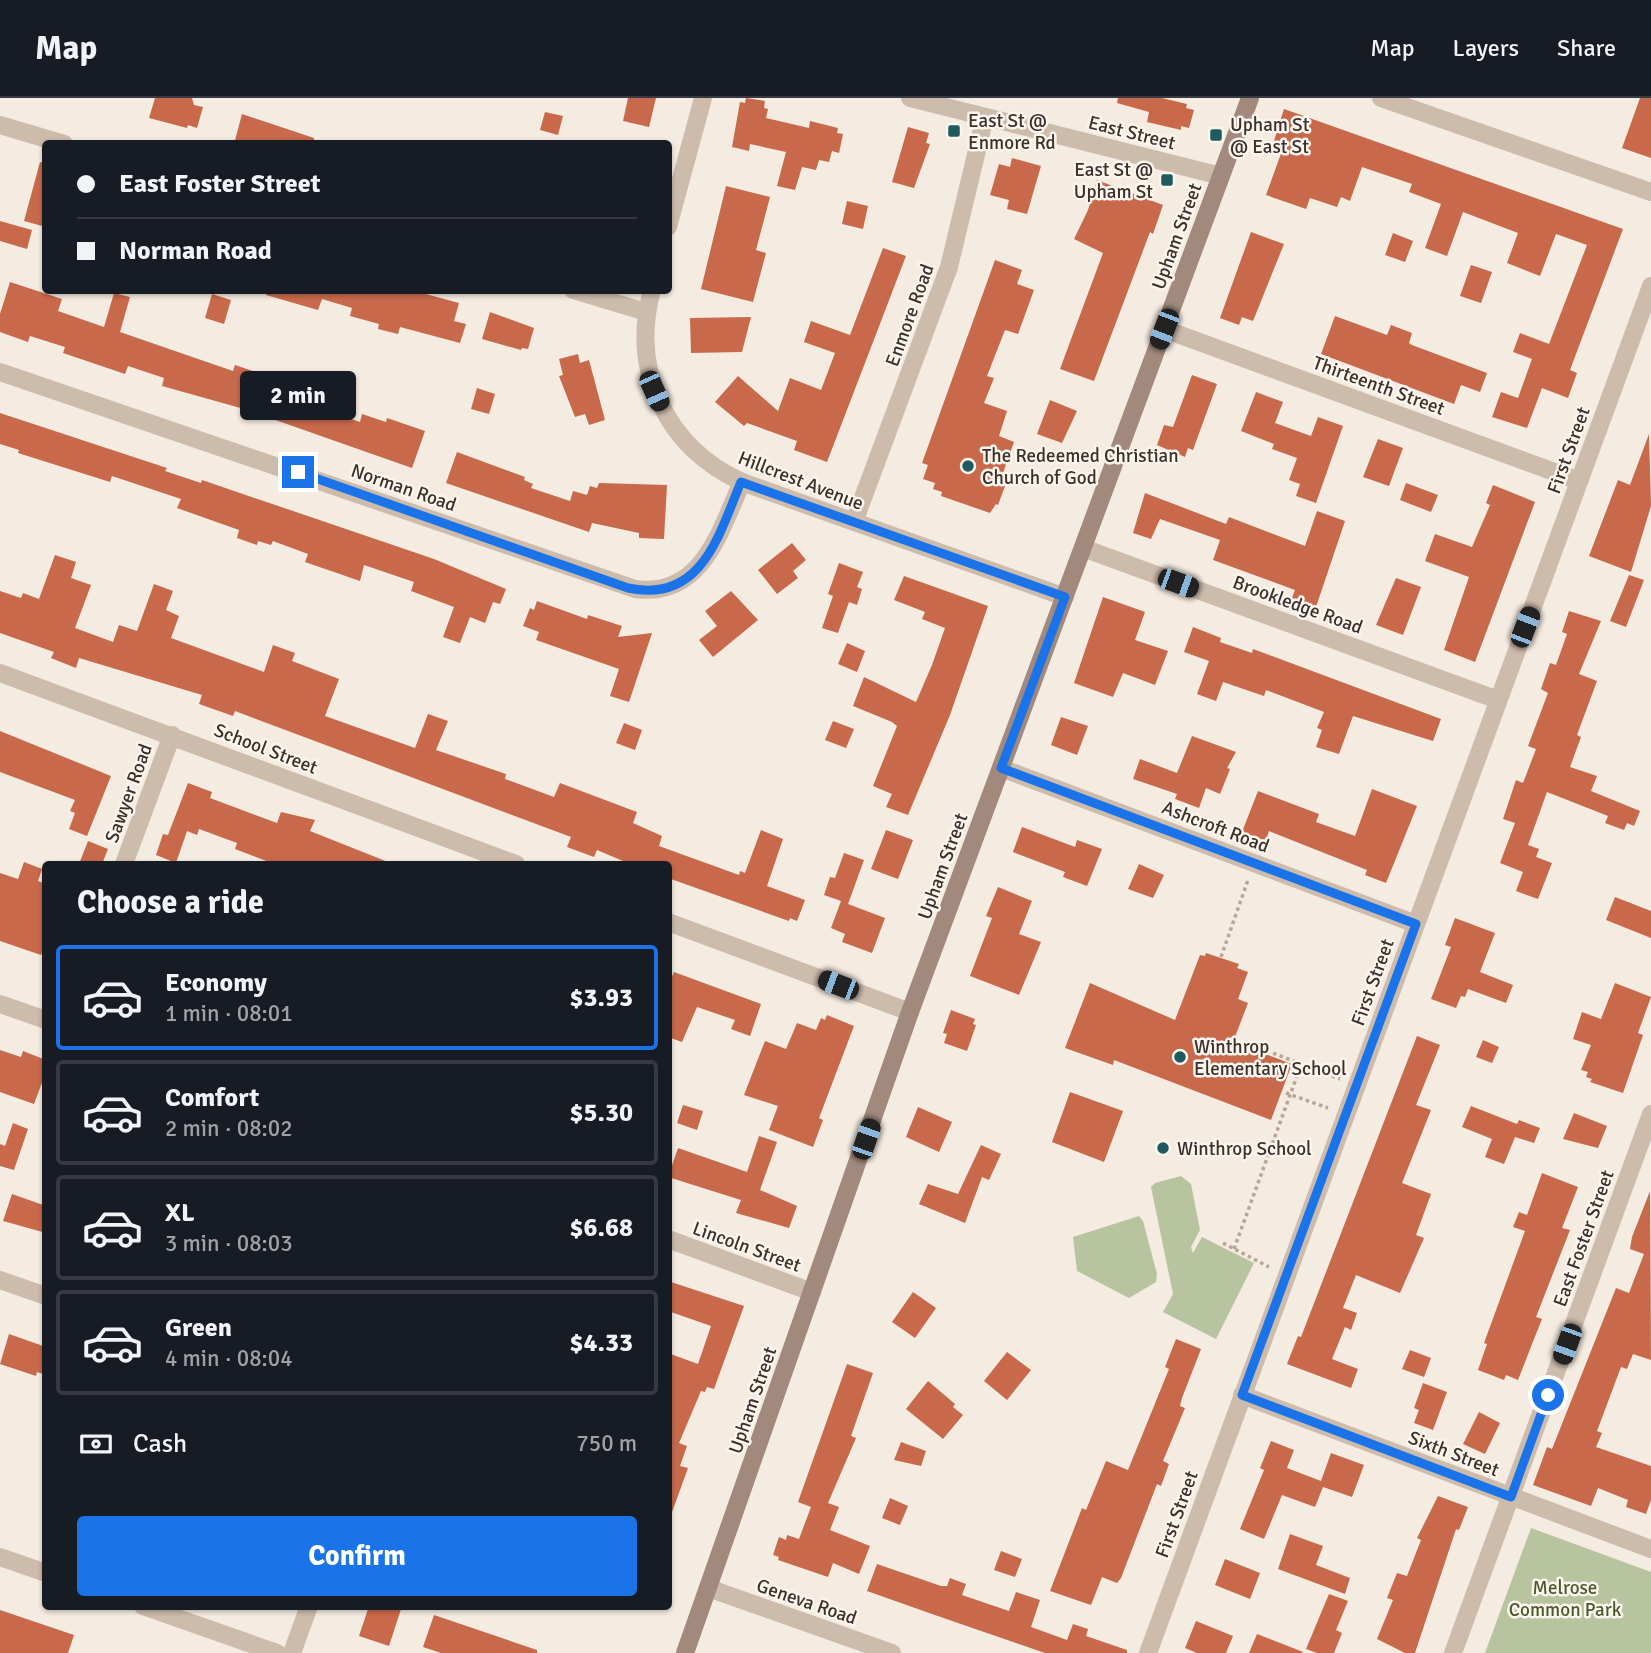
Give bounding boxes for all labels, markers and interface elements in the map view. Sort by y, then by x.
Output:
text: Map [35,28,97,69]
text: Map [1370,33,1415,63]
text: Layers [1453,33,1519,63]
text: Share [1557,33,1616,63]
place label: East St @ Enmore Rd [968,109,1056,155]
street label: East Street [1086,111,1178,155]
place label: Upham St @ East St [1230,113,1310,159]
marker: East St @ Enmore Rd [946,123,962,139]
marker: Upham St @ East St [1208,127,1224,143]
place label: East St @ Upham St [1074,158,1153,204]
text: East Foster Street [119,168,320,200]
marker: East St @ Upham St [1159,172,1175,188]
street label: Upham Street [1147,179,1207,293]
text: Norman Road [119,235,272,267]
street label: Enmore Road [880,261,940,370]
car [1147,306,1182,352]
street label: Thirteenth Street [1309,351,1448,421]
car [636,368,673,414]
callout: 2 min [240,370,356,420]
text: 2 min [270,381,326,410]
street label: First Street [1542,403,1596,497]
place label: The Redeemed Christian Church of God [982,444,1179,490]
street label: Hillcrest Avenue [735,446,867,516]
route end [282,456,314,488]
marker: The Redeemed Christian Church of God [960,458,976,474]
street label: Norman Road [348,459,459,517]
car [1155,566,1202,600]
street label: Brookledge Road [1230,570,1366,640]
car [1508,604,1543,650]
street label: School Street [211,718,321,780]
street label: Sawyer Road [100,741,158,846]
street label: Ashcroft Road [1159,796,1273,858]
street label: Upham Street [913,809,973,923]
text: Choose a ride [77,883,264,922]
street label: First Street [1346,935,1400,1029]
icon: car [81,966,144,1029]
text: Economy [165,967,267,999]
car [815,968,862,1002]
text: $3.93 [569,982,633,1014]
text: 1 min · 08:01 [165,999,293,1028]
place label: Winthrop Elementary School [1194,1035,1347,1081]
marker: Winthrop Elementary School [1172,1049,1188,1065]
icon: car [81,1081,144,1144]
text: Comfort [165,1082,259,1114]
text: $5.30 [569,1097,633,1129]
text: 2 min · 08:02 [165,1114,293,1143]
car [850,1116,883,1162]
place label: Winthrop School [1177,1137,1312,1161]
marker: Winthrop School [1155,1140,1171,1156]
street label: East Foster Street [1548,1166,1620,1310]
icon: car [81,1196,144,1259]
text: XL [165,1197,195,1229]
text: $6.68 [569,1212,633,1244]
street label: Lincoln Street [689,1216,804,1278]
text: 3 min · 08:03 [165,1229,293,1258]
icon: car [81,1311,144,1374]
text: Green [165,1312,232,1344]
car [1550,1321,1585,1367]
text: $4.33 [569,1327,633,1359]
street label: Upham Street [723,1343,783,1457]
text: 4 min · 08:04 [165,1344,293,1373]
route start [1532,1379,1564,1411]
icon: cash [77,1425,115,1463]
street label: Sixth Street [1405,1426,1503,1482]
text: Cash [133,1428,187,1460]
text: 750 m [576,1429,637,1458]
street label: First Street [1150,1467,1204,1561]
button: Confirm [77,1516,637,1596]
street label: Geneva Road [753,1574,860,1630]
park label: Melrose Common Park [1509,1576,1622,1622]

